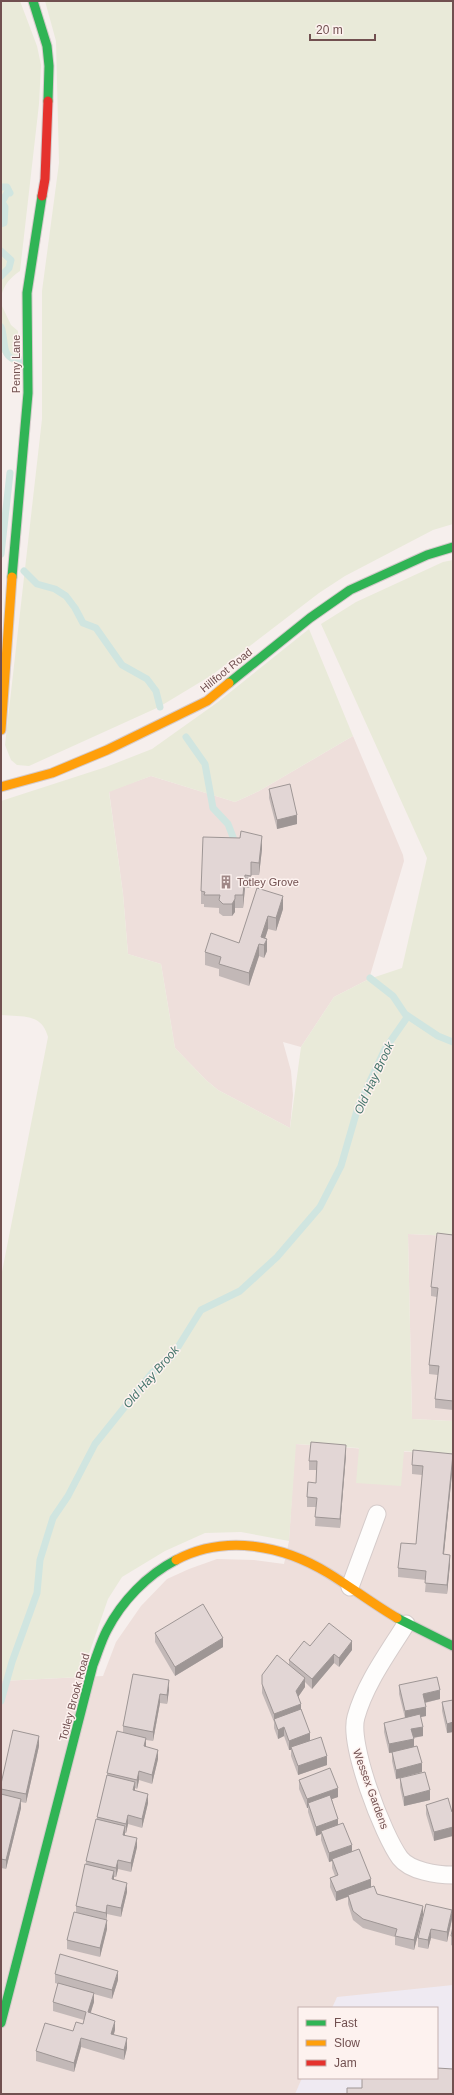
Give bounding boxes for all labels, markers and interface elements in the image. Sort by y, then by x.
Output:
scale bar [310,16,375,42]
text: 20 m [316,23,343,37]
street label: Penny Lane [10,335,22,393]
street label: Hillfoot Road [198,646,254,694]
building icon: Totley Grove [218,874,234,890]
place label: Totley Grove [237,876,299,888]
water label: Old Hay Brook [351,1039,397,1116]
water label: Old Hay Brook [120,1342,183,1411]
street label: Totley Brook Road [57,1652,91,1742]
street label: Wessex Gardens [351,1747,391,1831]
legend [298,2007,438,2079]
text: Fast [334,2016,358,2030]
text: Slow [334,2036,360,2050]
text: Jam [334,2056,357,2070]

